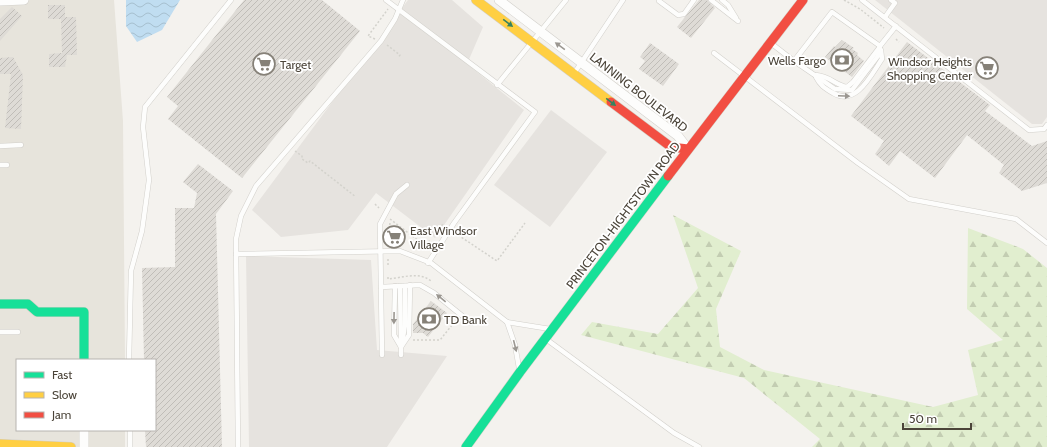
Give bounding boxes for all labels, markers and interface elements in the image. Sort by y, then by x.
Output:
one-way arrow [502,19,513,27]
one-way arrow [554,42,565,50]
bank icon: Wells Fargo [829,47,855,73]
street label: LANNING BOULEVARD [587,49,691,135]
supermarket icon: Target [251,51,277,77]
place label: Wells Fargo [768,53,826,68]
place label: Windsor Heights Shopping Center [887,54,972,83]
supermarket icon: Windsor Heights Shopping Center [974,55,1000,81]
place label: Target [280,57,311,72]
one-way arrow [838,93,851,99]
one-way arrow [606,97,617,106]
street label: PRINCETON-HIGHTSTOWN ROAD [563,138,683,291]
place label: East Windsor Village [410,223,477,252]
supermarket icon: East Windsor Village [381,224,407,250]
one-way arrow [435,294,446,303]
bank icon: TD Bank [416,306,442,332]
one-way arrow [391,312,398,324]
place label: TD Bank [444,312,487,327]
one-way arrow [512,340,518,353]
legend [16,359,156,431]
text: Fast [52,367,72,382]
text: Slow [52,387,77,402]
scale bar [903,405,971,431]
text: Jam [51,407,71,422]
text: 50 m [909,411,937,426]

